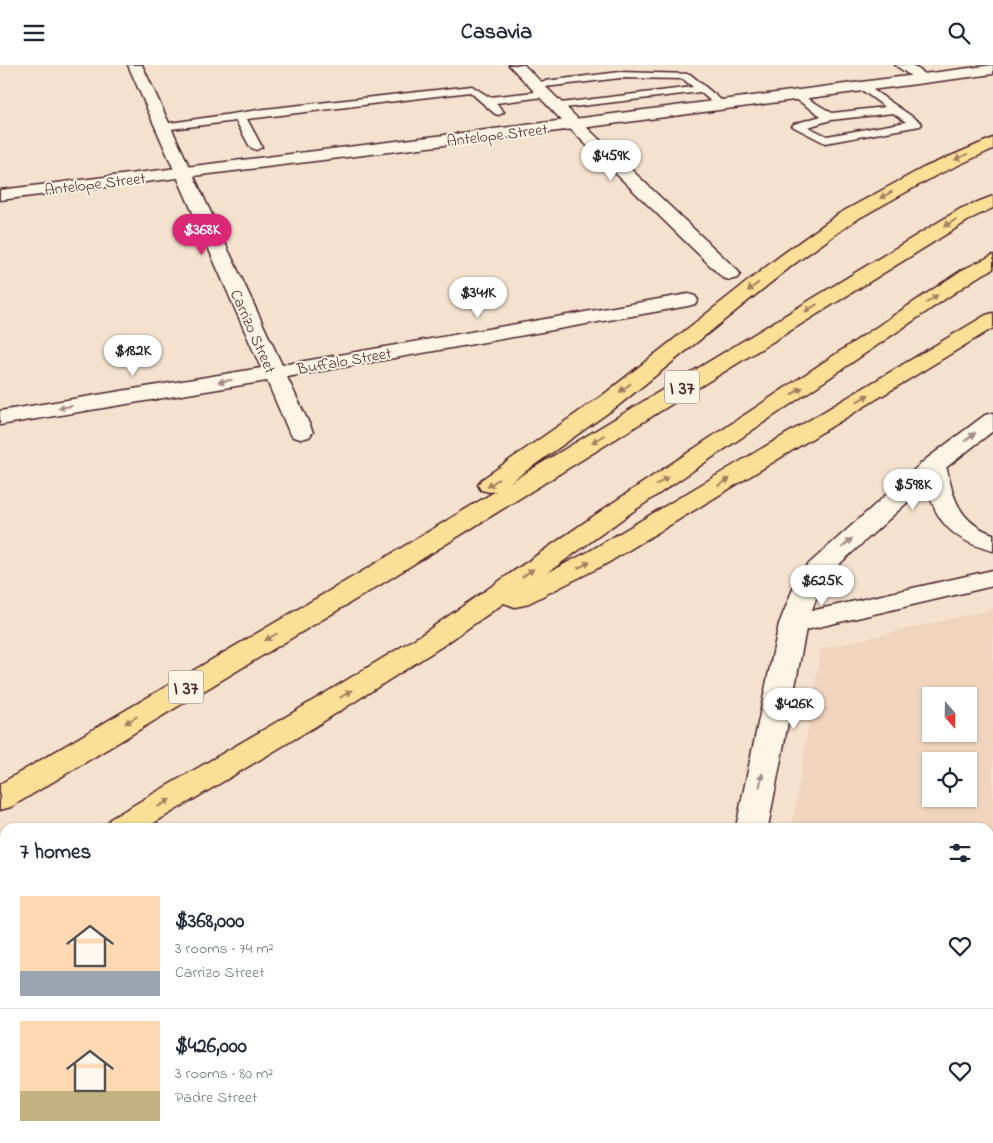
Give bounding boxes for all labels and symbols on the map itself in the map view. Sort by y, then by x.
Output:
street label: Antelope Street [445,118,550,154]
pin: $459K [576,139,646,182]
one-way arrow [954,154,968,162]
street label: Antelope Street [43,167,148,203]
one-way arrow [880,191,893,200]
pin: $368K [167,213,237,256]
one-way arrow [943,219,956,228]
pin: $341K [443,277,513,319]
one-way arrow [746,282,759,292]
street label: Carrizo Street [223,286,282,378]
one-way arrow [925,294,938,304]
one-way arrow [805,304,818,313]
pin: $182K [98,335,168,377]
street label: Buffalo Street [294,342,394,382]
road number: I 37 [664,371,700,403]
one-way arrow [217,377,233,385]
one-way arrow [619,383,632,394]
one-way arrow [791,386,804,396]
one-way arrow [856,393,869,402]
one-way arrow [56,404,72,412]
one-way arrow [963,432,976,443]
one-way arrow [591,434,604,443]
pin: $598K [878,469,948,511]
one-way arrow [656,476,669,486]
one-way arrow [717,477,730,486]
one-way arrow [487,478,500,488]
one-way arrow [841,537,853,549]
one-way arrow [577,561,591,569]
pin: $625K [787,565,857,607]
one-way arrow [521,568,535,578]
one-way arrow [264,632,277,641]
road number: I 37 [168,671,204,703]
pin: $426K [759,687,829,730]
north arrow [922,687,978,743]
one-way arrow [340,689,353,698]
one-way arrow [125,715,138,724]
one-way arrow [758,771,766,787]
one-way arrow [157,798,170,807]

